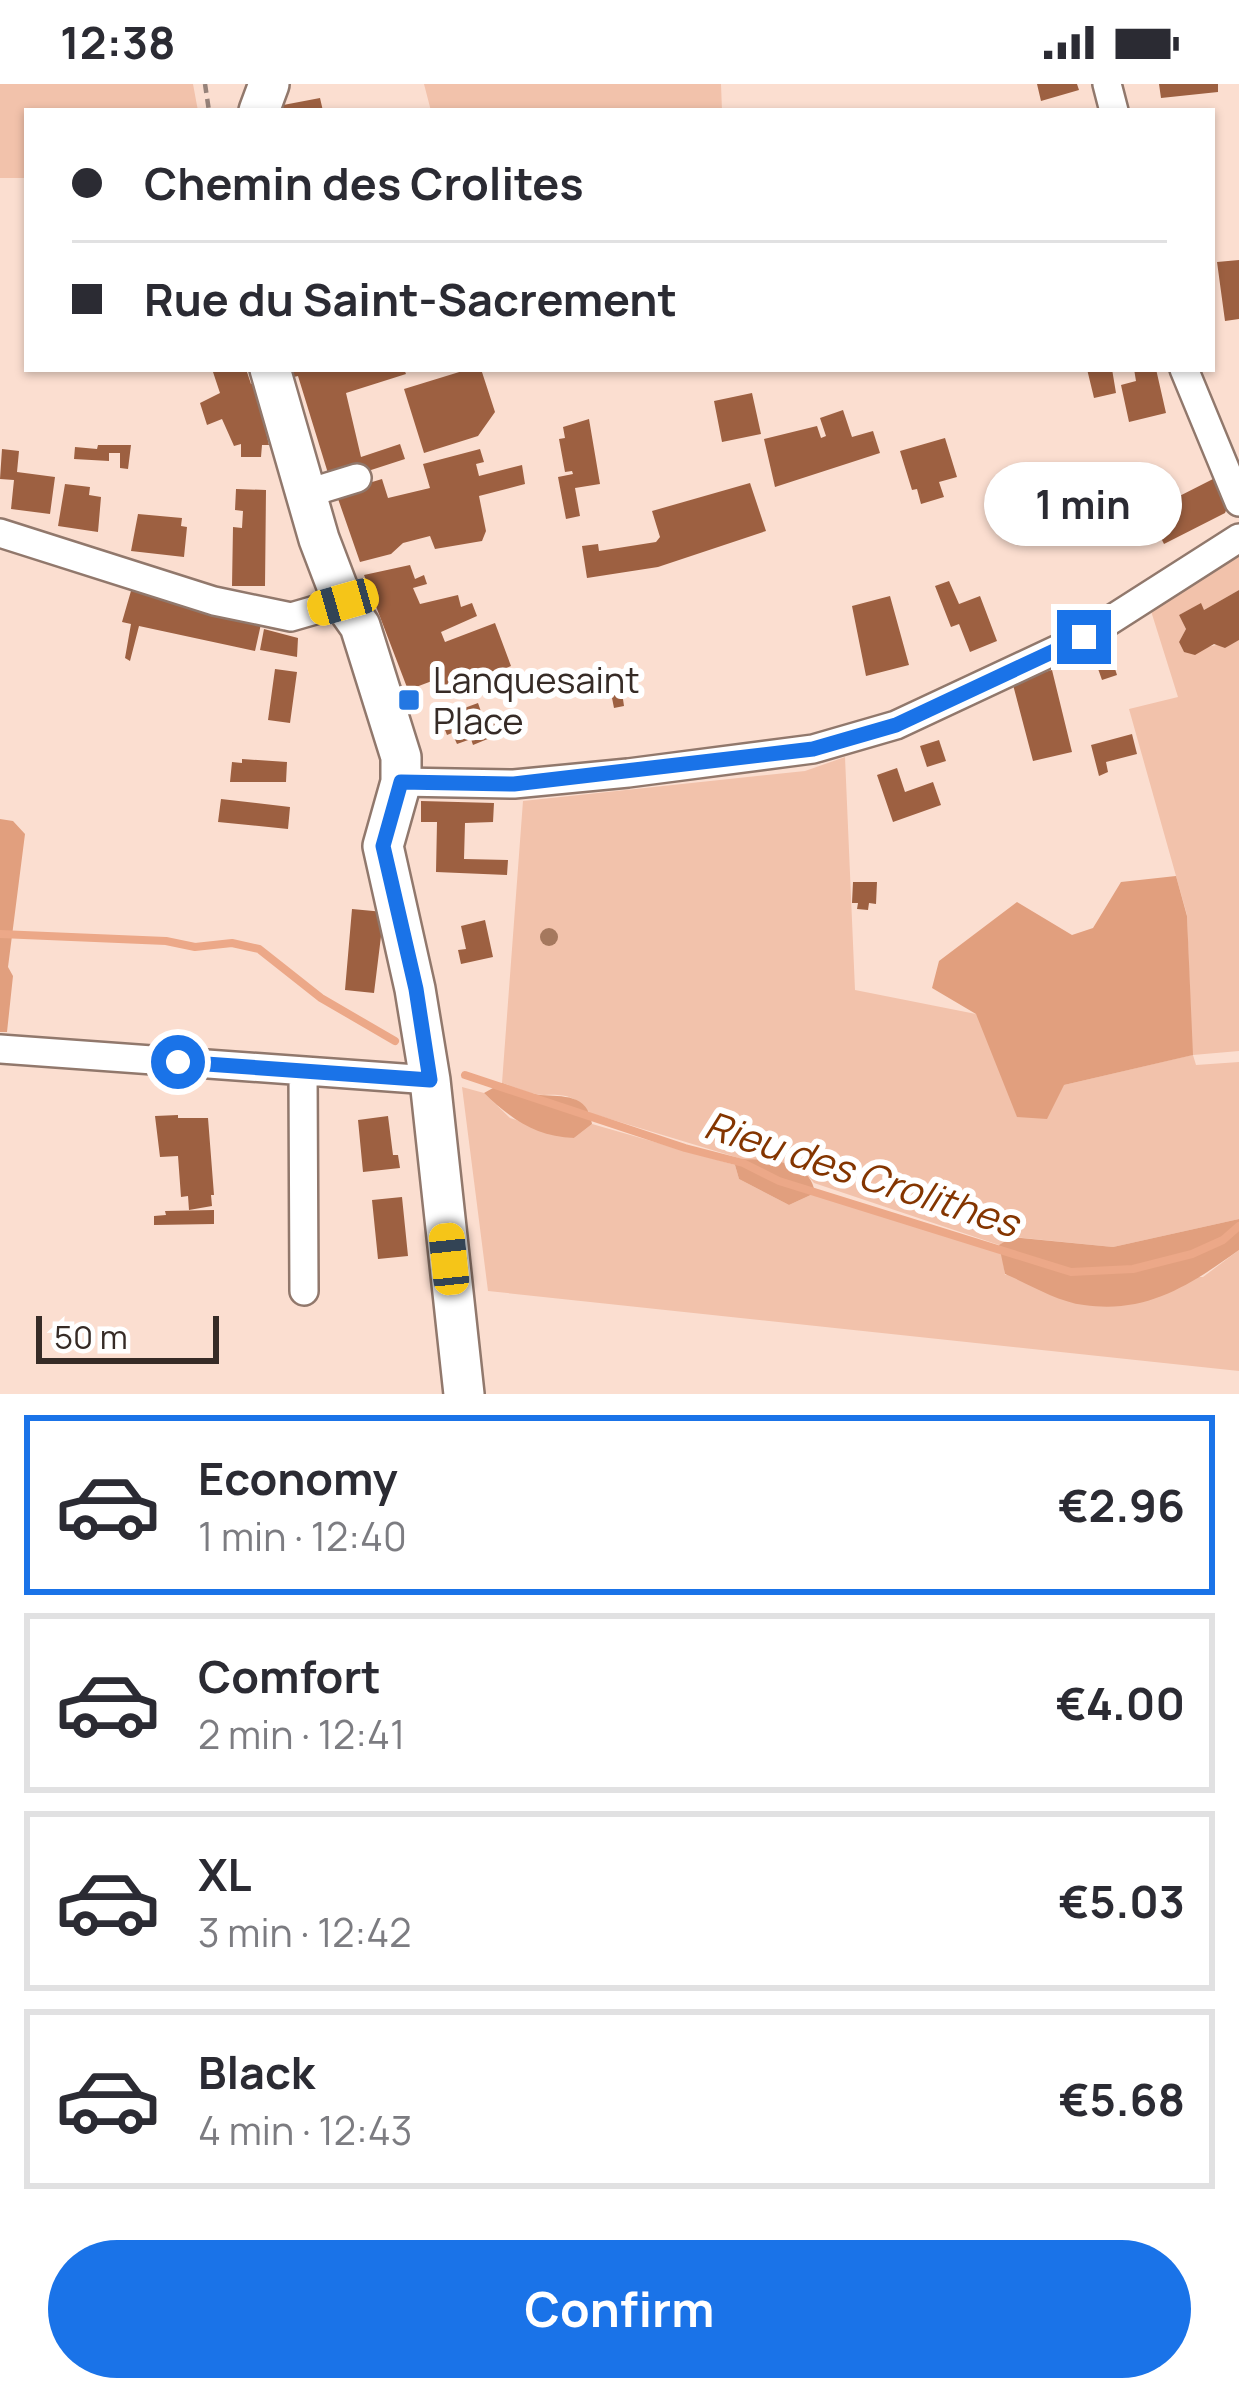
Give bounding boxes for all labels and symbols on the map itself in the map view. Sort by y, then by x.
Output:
callout: 1 min [985,463,1183,547]
car [303,575,383,629]
route end [1057,610,1111,664]
place label: Lanquesaint Place [433,655,640,745]
marker: Lanquesaint Place [396,687,422,713]
route start [151,1035,205,1089]
water label: Rieu des Crolithes [698,1097,1028,1250]
car [427,1221,471,1297]
scale bar [36,1310,219,1363]

